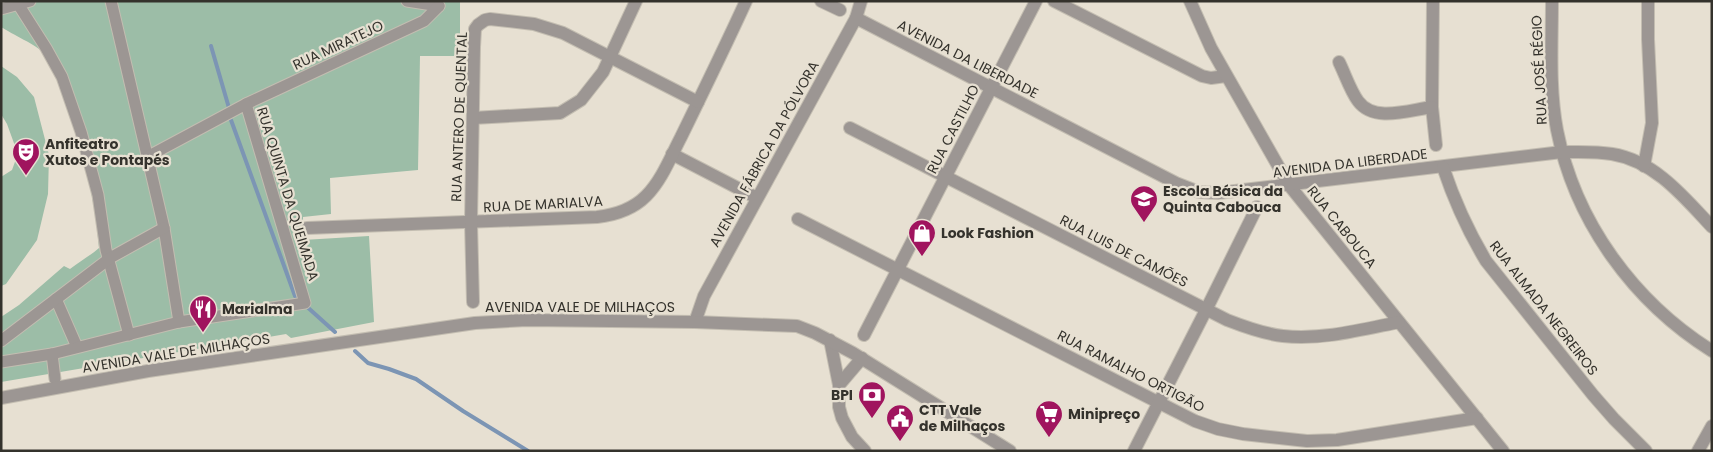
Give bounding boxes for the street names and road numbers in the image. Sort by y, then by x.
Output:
street label: RUA MIRATEJO [289,15,387,75]
street label: AVENIDA DA LIBERDADE [894,15,1042,103]
street label: RUA JOSÉ RÉGIO [1526,15,1552,125]
street label: RUA ANTERO DE QUENTAL [446,32,472,202]
street label: AVENIDA FÁBRICA DA PÓLVORA [704,57,824,251]
street label: RUA CASTILHO [922,81,984,177]
street label: RUA QUINTA DA QUEIMADA [252,105,324,283]
street label: AVENIDA DA LIBERDADE [1272,144,1428,182]
street label: RUA CABOUCA [1303,182,1381,272]
street label: RUA DE MARIALVA [483,191,603,217]
street label: RUA LUIS DE CAMÕES [1056,210,1192,292]
street label: RUA ALMADA NEGREIROS [1485,236,1603,380]
street label: AVENIDA VALE DE MILHAÇOS [485,297,675,317]
street label: RUA RAMALHO ORTIGÃO [1054,325,1208,417]
street label: AVENIDA VALE DE MILHAÇOS [81,328,271,378]

